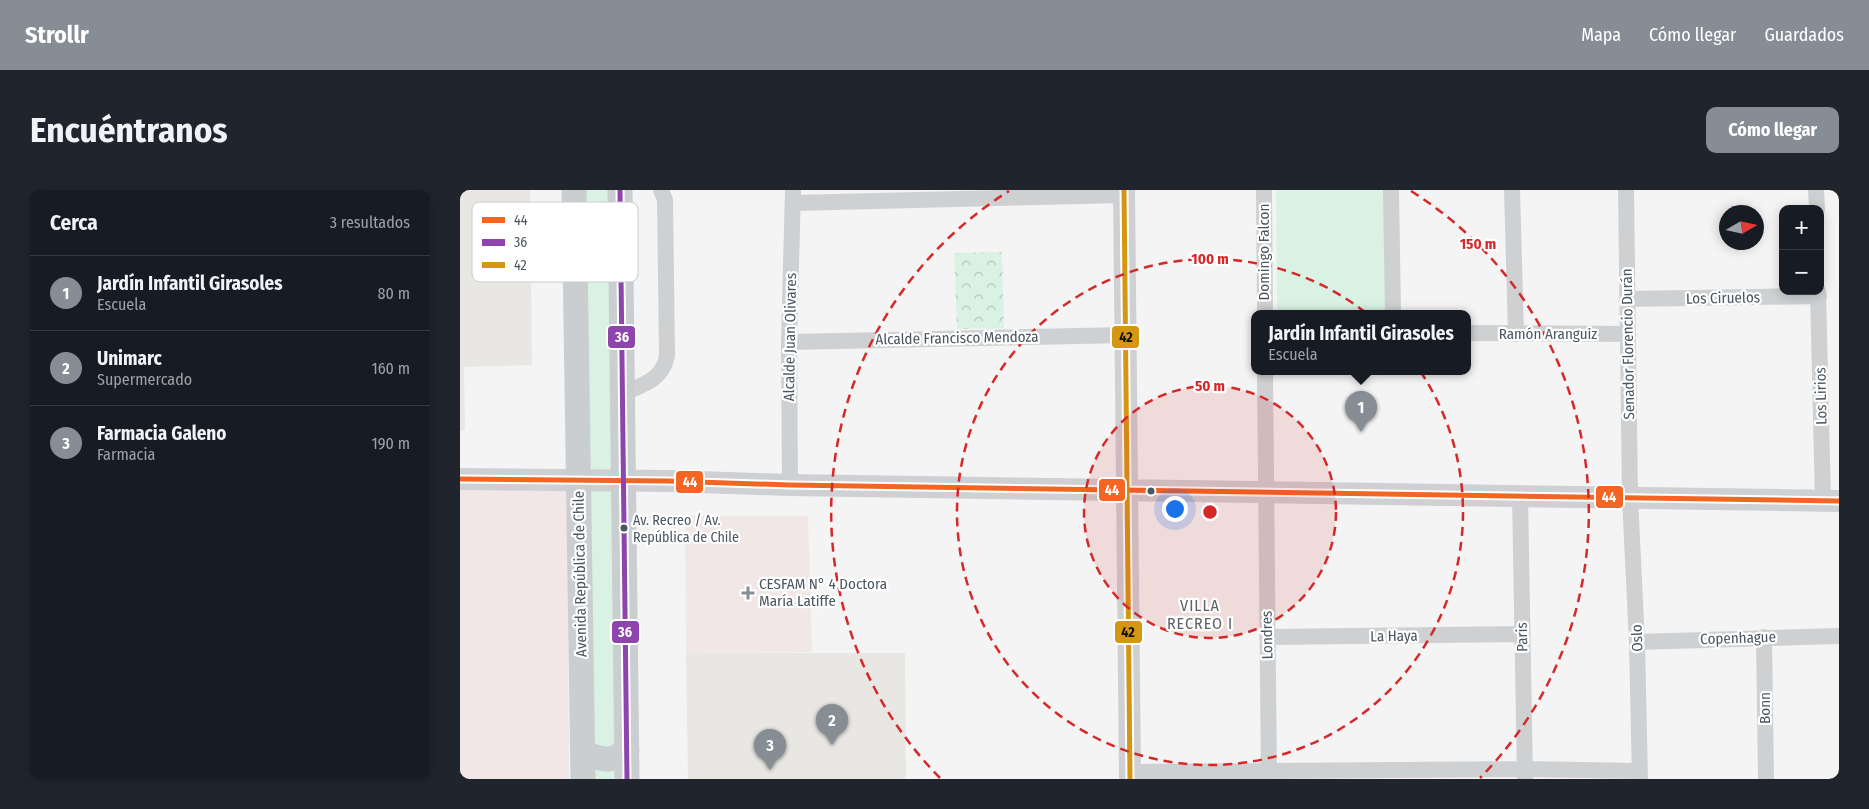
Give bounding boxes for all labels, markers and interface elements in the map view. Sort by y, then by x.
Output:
text: Strollr [25,21,89,49]
text: Mapa [1581,24,1621,46]
text: Cómo llegar [1649,24,1736,46]
text: Guardados [1764,24,1844,46]
button: Cómo llegar [1706,107,1839,153]
text: Encuéntranos [30,109,228,151]
legend [472,202,638,282]
street label: Domingo Falcon [1255,204,1273,300]
north arrow [1719,205,1764,250]
map controls [1779,205,1824,295]
button: + [1779,205,1824,250]
text: Cerca [50,210,98,236]
text: 44 [514,212,528,229]
text: 3 resultados [330,213,410,232]
text: 36 [514,234,527,251]
text: 150 m [1460,235,1496,253]
text: 100 m [1191,250,1229,268]
button: − [1779,250,1824,295]
text: 42 [514,257,527,274]
street label: Senador Florencio Durán [1618,268,1638,420]
text: Jardín Infantil Girasoles [97,272,282,295]
street label: Alcalde Juan Olivares [780,273,800,401]
text: 1 [63,284,69,303]
text: 80 m [378,284,410,303]
street label: Los Ciruelos [1686,288,1760,308]
text: Escuela [97,295,146,314]
popup [1251,310,1471,375]
text: Jardín Infantil Girasoles [1268,322,1454,345]
line badge: 36 [607,325,636,349]
line badge: 42 [1111,325,1140,349]
street label: Ramón Aranguiz [1499,325,1597,343]
street label: Alcalde Francisco Mendoza [875,328,1039,348]
text: 36 [614,329,629,346]
text: 42 [1119,329,1133,346]
text: Escuela [1268,345,1318,364]
text: Unimarc [97,347,162,370]
text: 2 [62,359,70,378]
text: 160 m [371,359,410,378]
street label: Los Lirios [1811,367,1831,425]
text: Supermercado [97,370,192,389]
text: 50 m [1195,377,1225,395]
pin: 1 [1345,391,1377,432]
text: Farmacia Galeno [97,422,226,445]
text: 3 [62,434,70,453]
text: 190 m [372,434,410,453]
text: Farmacia [97,445,155,464]
line badge: 44 [675,470,704,494]
text: 44 [683,474,697,491]
line badge: 44 [1098,478,1126,502]
text: 44 [1105,482,1119,499]
line badge: 44 [1595,485,1624,509]
unlabelled marker [1146,486,1156,496]
text: 44 [1602,489,1616,506]
street label: Avenida República de Chile [570,491,590,657]
your location [1162,496,1188,522]
centre of rings [1201,503,1219,521]
place label: Av. Recreo / Av. República de Chile [633,512,739,546]
marker: Av. Recreo / Av. República de Chile [619,523,629,533]
place label: CESFAM N° 4 Doctora María Latiffe [759,575,887,610]
marker: CESFAM N° 4 Doctora María Latiffe [741,586,755,600]
district label: VILLA RECREO I [1167,596,1233,633]
street label: Londres [1258,610,1276,660]
line badge: 36 [611,620,640,644]
line badge: 42 [1114,620,1143,644]
street label: Paris [1513,622,1531,652]
text: 36 [617,624,632,641]
text: 42 [1121,624,1135,641]
street label: Oslo [1628,624,1646,652]
street label: La Haya [1370,627,1418,645]
street label: Copenhague [1700,628,1776,648]
street label: Bonn [1756,692,1774,724]
pin: 2 [816,704,848,745]
pin: 3 [754,729,786,770]

